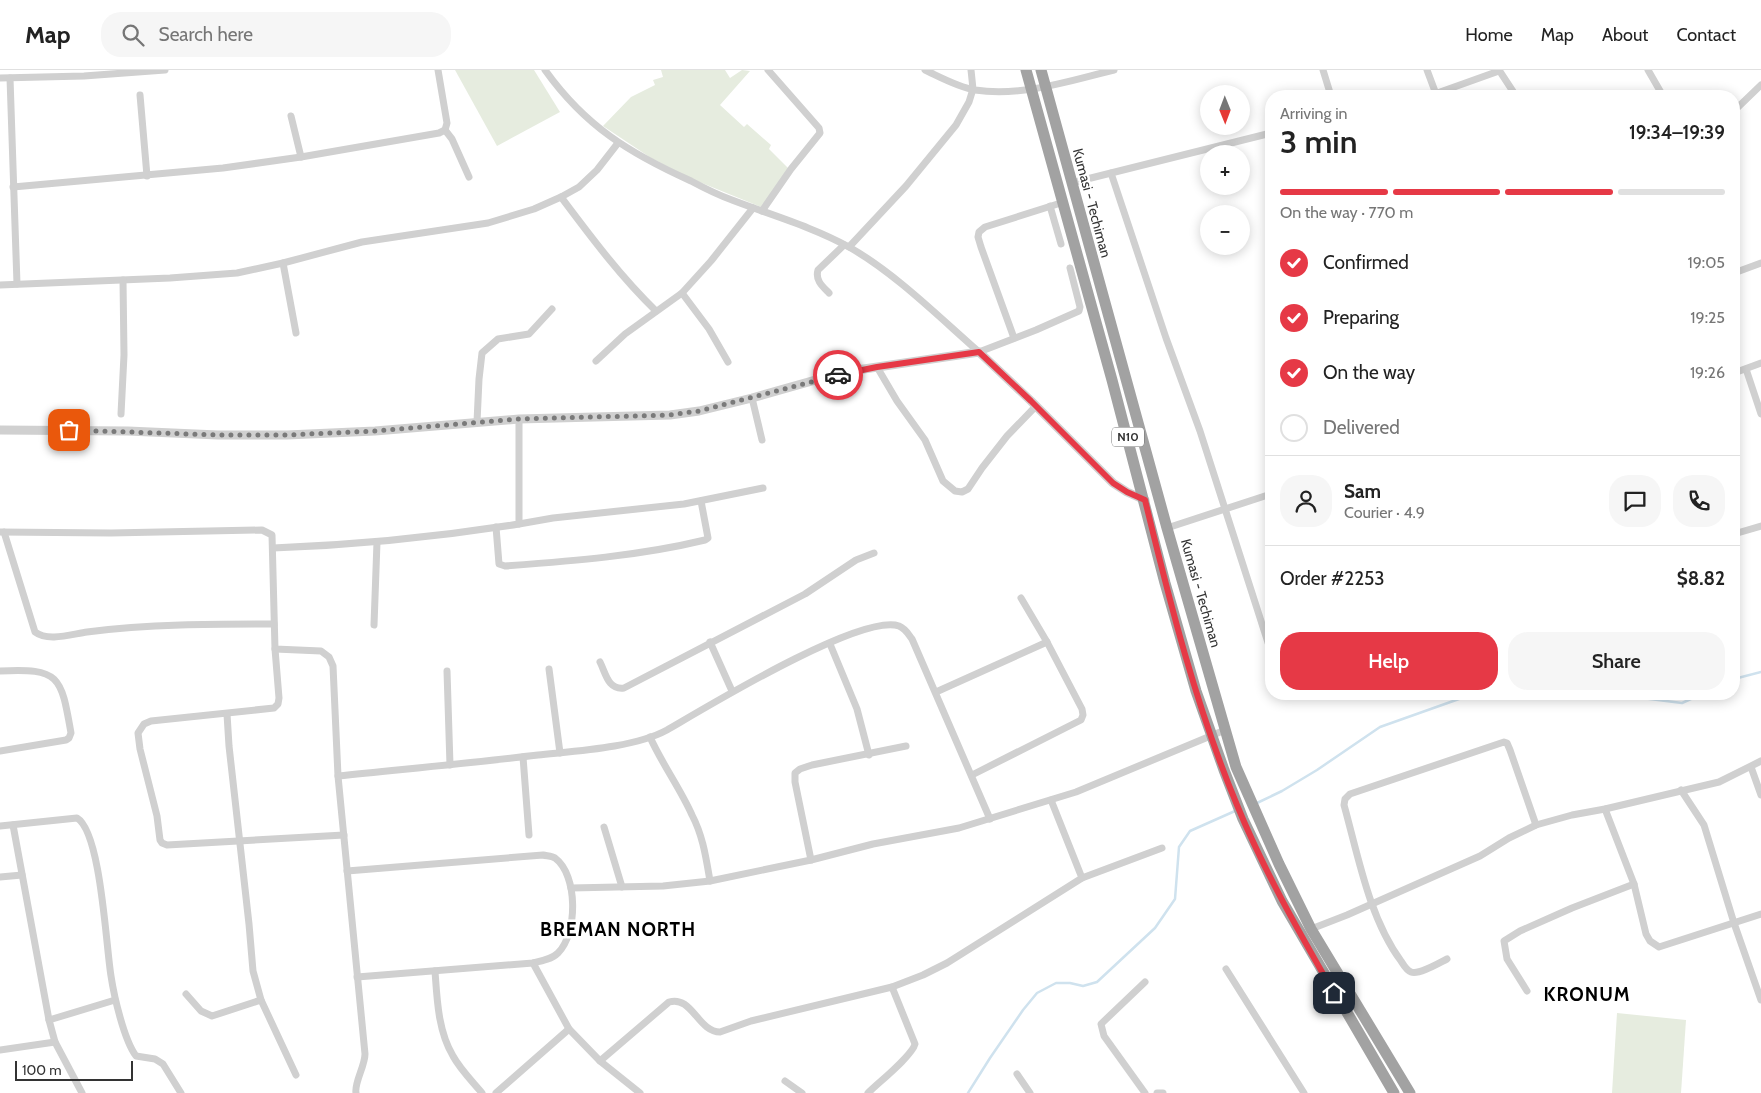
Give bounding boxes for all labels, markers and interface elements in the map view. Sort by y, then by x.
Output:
search box [101,12,451,57]
text: Map [25,20,71,49]
icon: search [119,21,147,49]
text: Search here [159,23,253,46]
text: Home [1465,24,1513,46]
text: Map [1541,24,1574,46]
text: About [1602,24,1648,46]
text: Contact [1676,24,1736,46]
north arrow [1200,85,1250,135]
map controls [1200,85,1250,255]
text: Arriving in [1280,104,1347,123]
text: 19:34–19:39 [1629,121,1725,144]
text: 3 min [1280,122,1357,161]
button: + [1200,145,1250,195]
street label: Kumasi - Techiman [1069,146,1115,260]
text: On the way · 770 m [1280,203,1413,222]
button: − [1200,205,1250,255]
icon: check [1280,249,1308,277]
text: Confirmed [1323,251,1409,274]
text: 19:05 [1688,253,1725,272]
icon: check [1280,304,1308,332]
text: Preparing [1323,306,1399,329]
text: 19:25 [1690,308,1725,327]
courier [813,350,863,400]
icon: check [1280,359,1308,387]
icon: car [824,361,852,389]
text: On the way [1323,361,1415,384]
text: 19:26 [1690,363,1725,382]
pin [48,409,90,451]
icon: bag [55,416,83,444]
text: Delivered [1323,416,1400,439]
road number: N10 [1112,428,1144,447]
button: person [1280,475,1332,527]
button: chat [1609,475,1661,527]
button: phone [1673,475,1725,527]
text: Sam [1344,480,1381,503]
text: Courier · 4.9 [1344,503,1425,522]
street label: Kumasi - Techiman [1177,537,1225,650]
text: Order #2253 [1280,567,1385,590]
text: $8.82 [1677,567,1725,590]
button: Help [1280,632,1498,690]
button: Share [1508,632,1725,690]
district label: BREMAN NORTH [540,918,696,941]
pin [1313,972,1355,1014]
icon: home [1320,979,1348,1007]
district label: KRONUM [1544,983,1630,1006]
scale bar [15,1058,132,1081]
text: 100 m [22,1061,62,1079]

